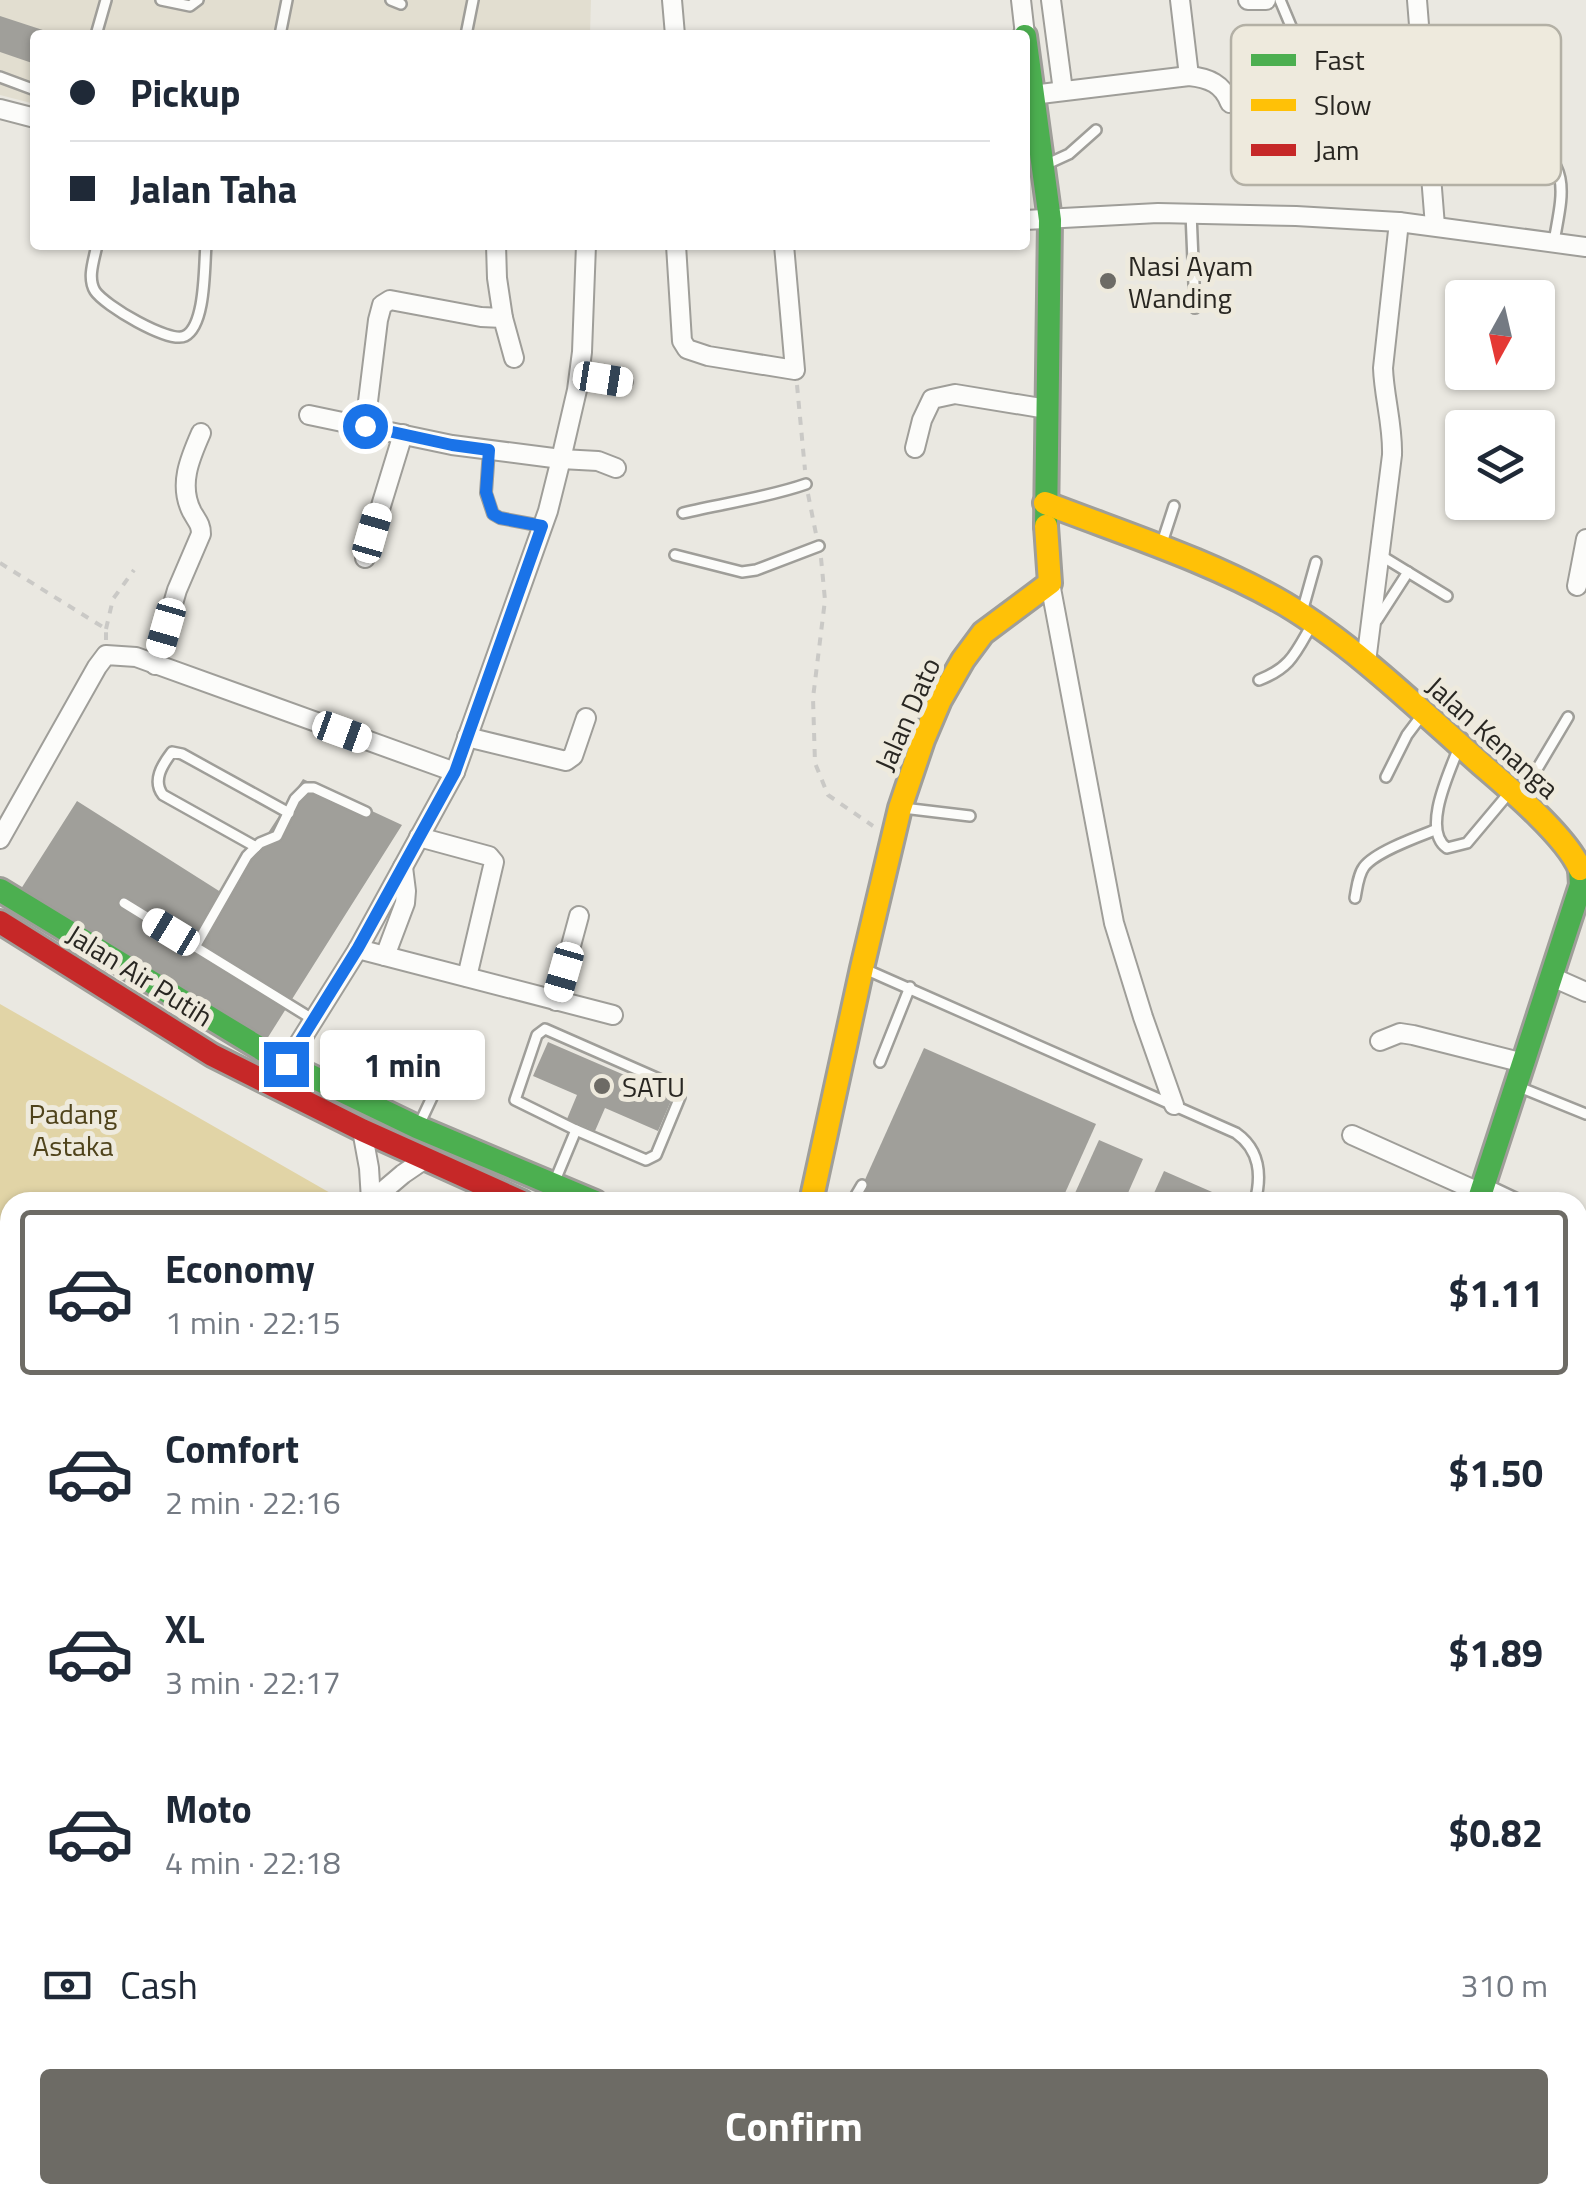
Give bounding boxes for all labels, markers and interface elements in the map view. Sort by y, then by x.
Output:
legend [1231,25,1561,185]
text: Fast [1314,38,1365,81]
text: Pickup [130,64,240,122]
text: Slow [1314,83,1372,126]
text: Jam [1314,128,1360,171]
text: Jalan Taha [130,160,297,218]
place label: Nasi Ayam Wanding [1128,244,1253,319]
marker: Nasi Ayam Wanding [1097,270,1119,292]
north arrow [1445,280,1555,390]
map controls [1445,280,1555,520]
car [571,359,635,399]
route start [343,404,388,449]
button: layers [1445,410,1555,520]
car [349,500,395,566]
car [143,595,189,661]
street label: Jalan Dato [863,650,951,778]
street label: Jalan Kenanga [1417,665,1569,809]
car [309,708,375,756]
car [138,904,204,960]
street label: Jalan Air Putih [59,913,221,1037]
car [541,939,587,1005]
callout: 1 min [321,1029,486,1099]
text: 1 min [364,1041,441,1089]
route end [264,1042,309,1087]
place label: SATU [622,1065,685,1108]
marker: SATU [591,1075,613,1097]
park label: Padang Astaka [29,1092,117,1167]
text: Economy [165,1240,315,1298]
icon: car [45,1248,135,1338]
text: $1.11 [1448,1264,1543,1322]
text: 1 min · 22:15 [165,1298,341,1346]
text: Comfort [165,1420,299,1478]
icon: car [45,1428,135,1518]
text: $1.50 [1448,1444,1543,1502]
text: 2 min · 22:16 [165,1478,341,1526]
text: XL [165,1600,205,1658]
icon: car [45,1608,135,1698]
text: $1.89 [1448,1624,1543,1682]
text: 3 min · 22:17 [165,1658,341,1706]
text: Moto [165,1780,252,1838]
icon: car [45,1788,135,1878]
text: $0.82 [1448,1804,1543,1862]
text: 4 min · 22:18 [165,1838,341,1886]
text: Cash [120,1956,198,2014]
icon: cash [40,1958,95,2013]
text: 310 m [1460,1961,1548,2009]
button: Confirm [40,2069,1548,2184]

